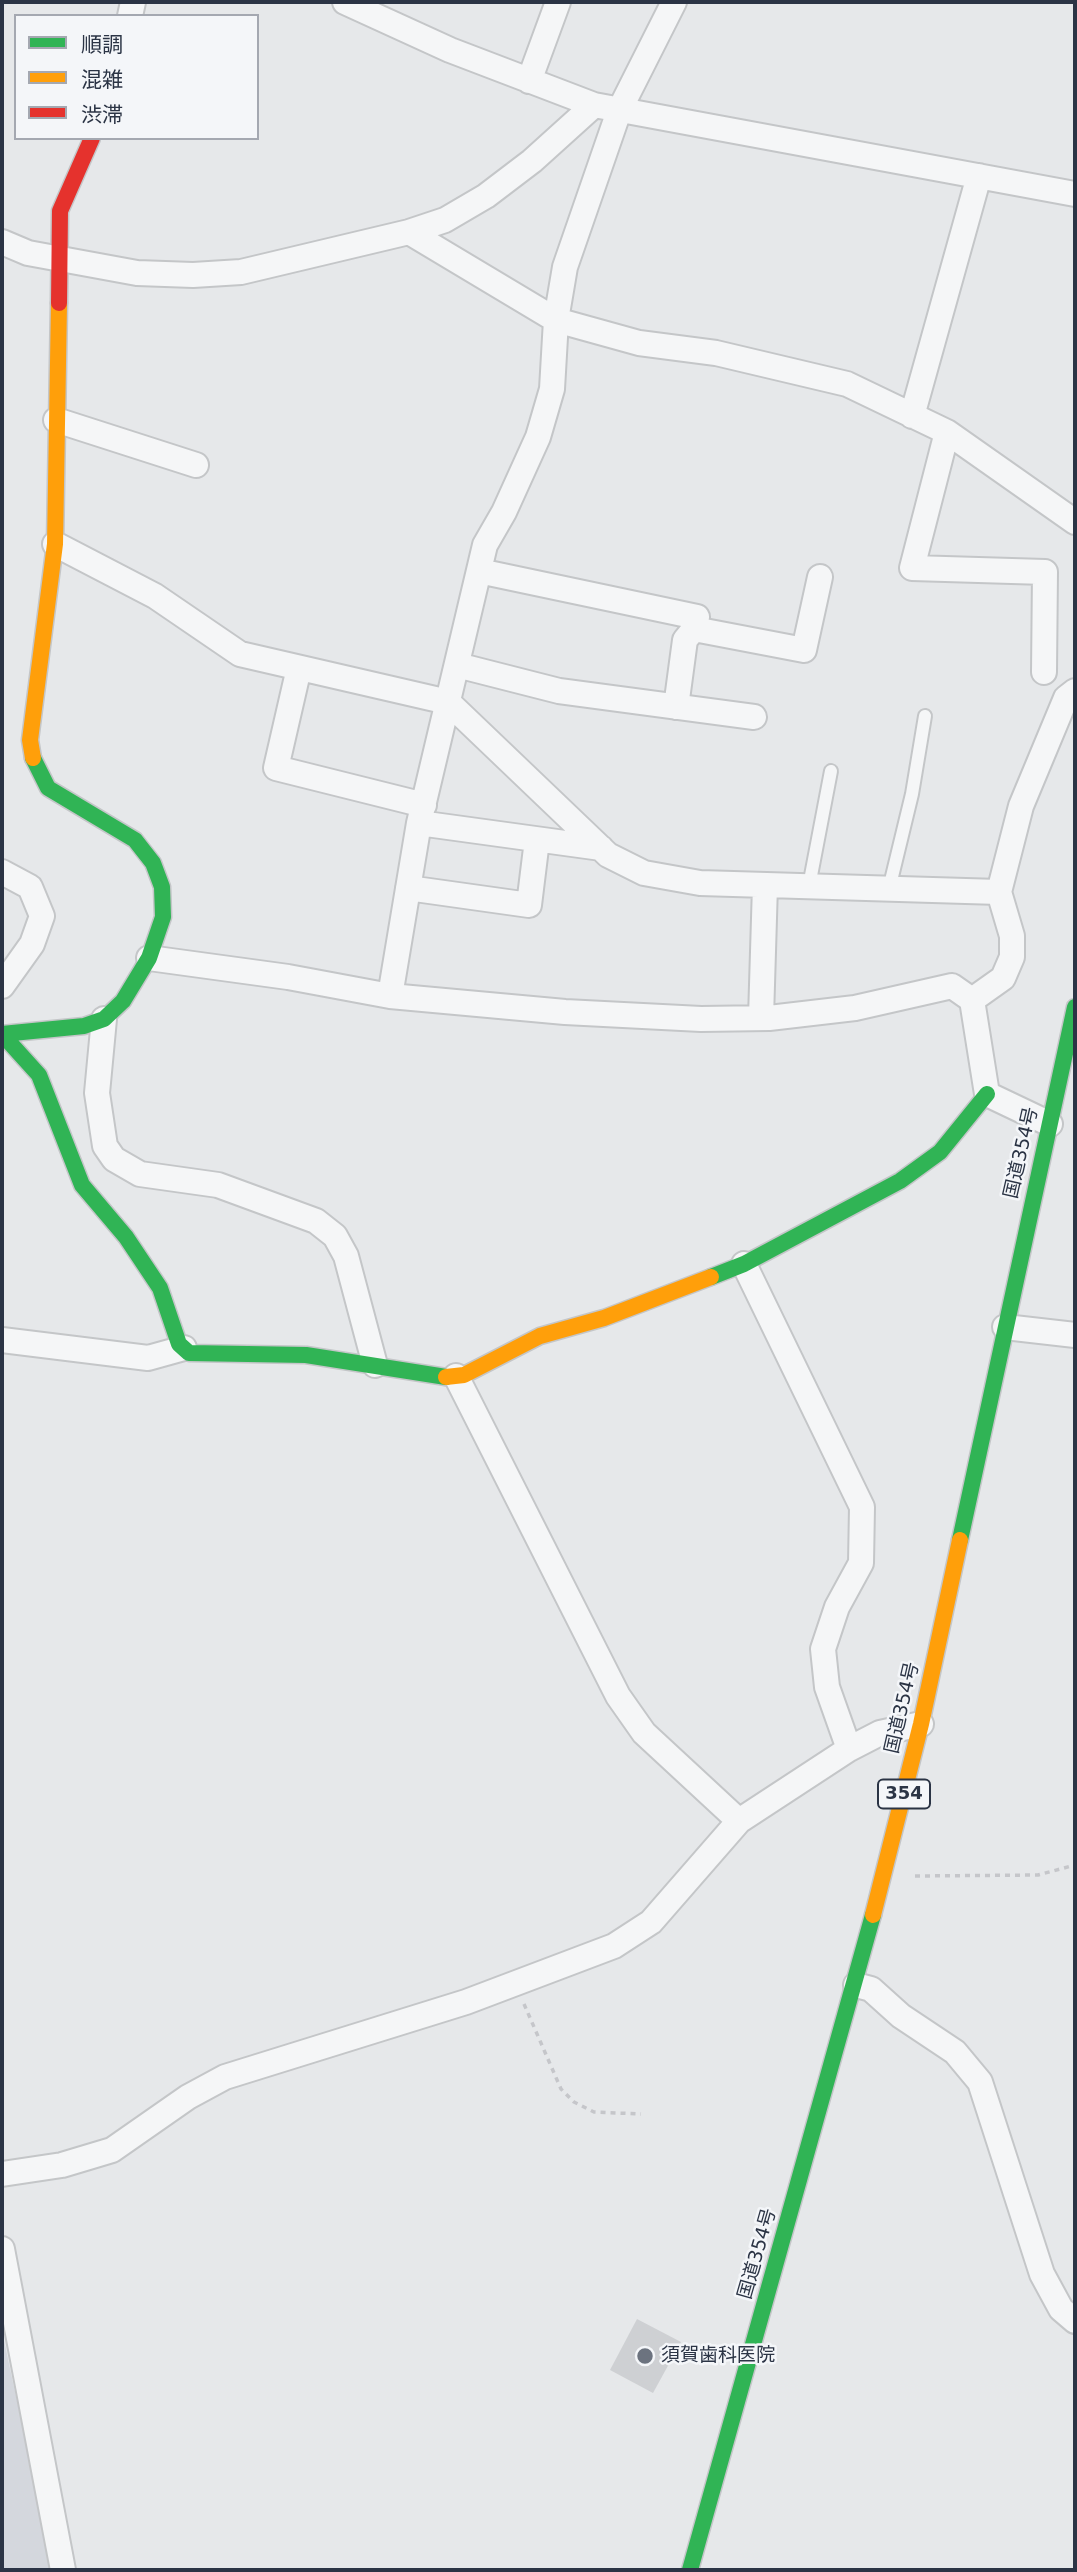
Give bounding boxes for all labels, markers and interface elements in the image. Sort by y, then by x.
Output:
legend [14,14,259,140]
text: 順調 [81,33,123,57]
text: 混雑 [81,68,123,92]
text: 渋滞 [81,103,123,127]
street label: 国道354号 [1000,1105,1044,1201]
street label: 国道354号 [881,1660,925,1756]
road number: 354 [878,1779,930,1808]
street label: 国道354号 [734,2206,782,2302]
place label: 須賀歯科医院 [661,2345,775,2367]
marker: 須賀歯科医院 [635,2346,655,2366]

